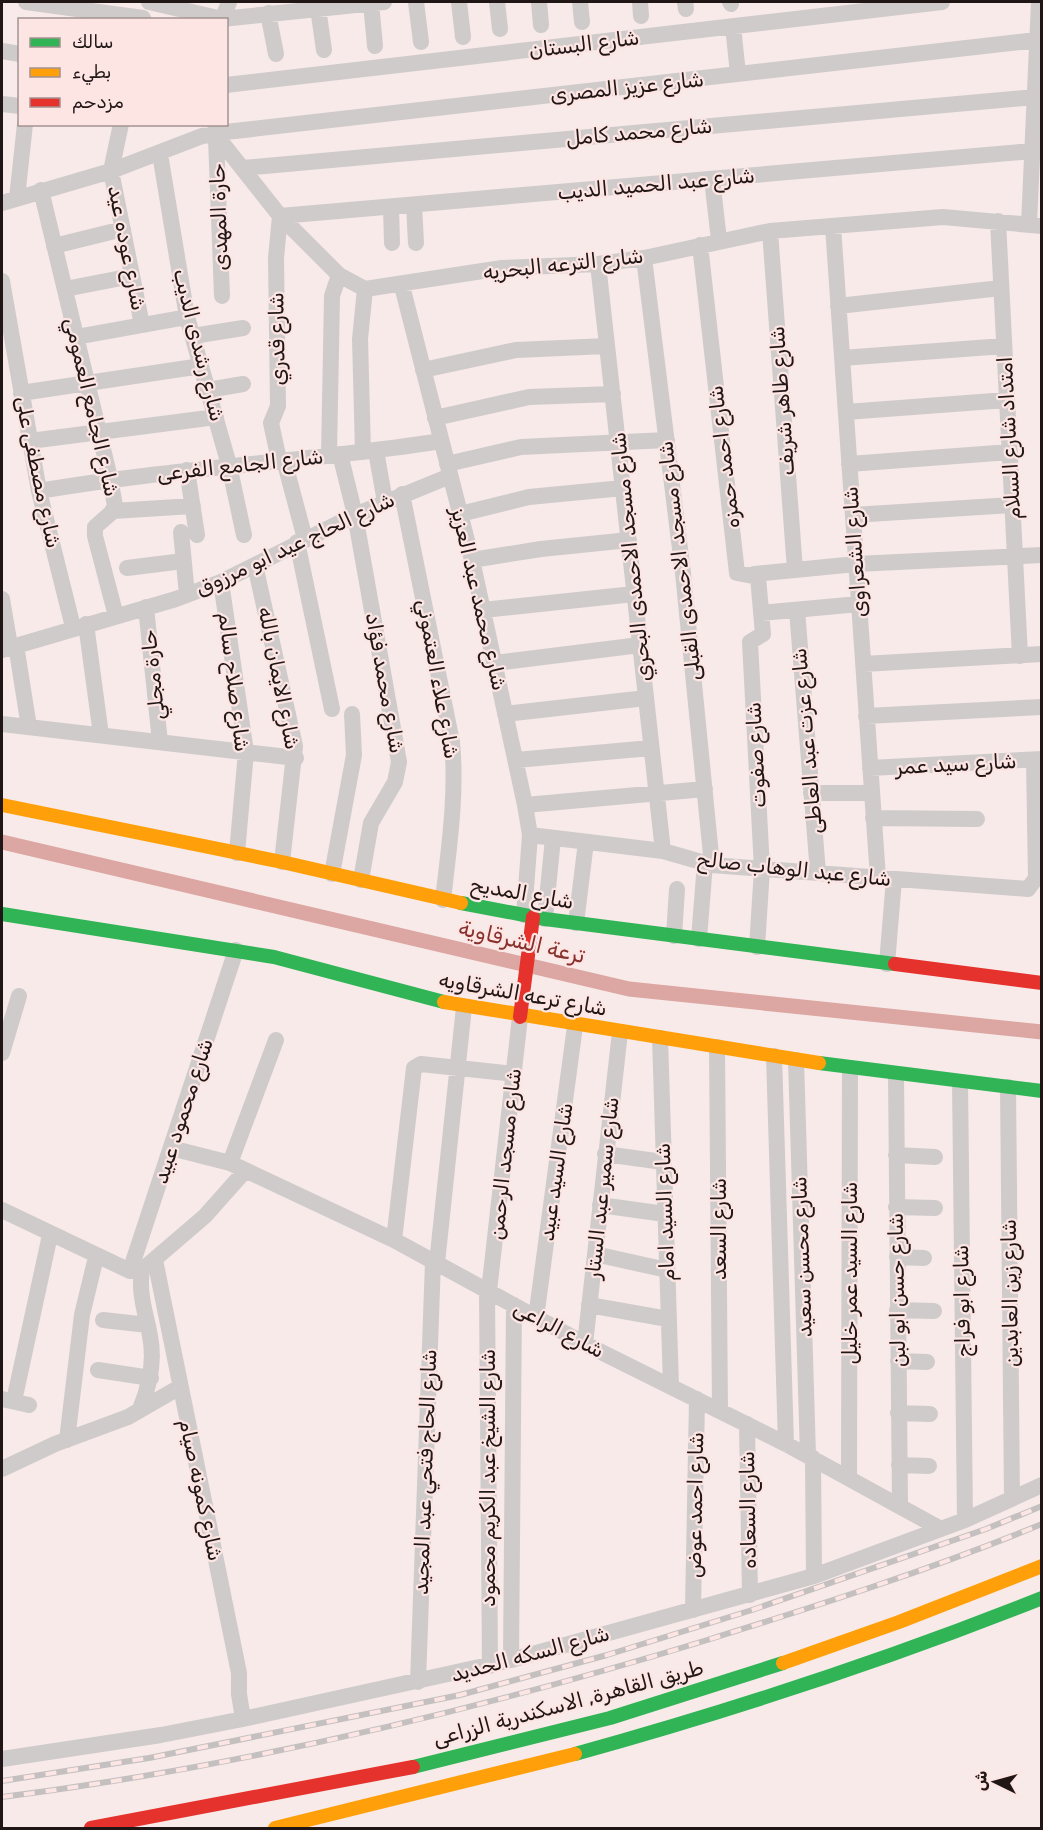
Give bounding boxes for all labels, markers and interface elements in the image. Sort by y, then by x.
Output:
legend [18,18,228,126]
street label: شارع البستان [527,24,641,65]
text: سالك [72,31,113,53]
text: بطيء [72,61,111,85]
street label: شارع عزيز المصرى [549,66,705,109]
text: مزدحم [72,91,124,114]
street label: شارع محمد كامل [565,113,713,152]
street label: شارع عبد الحميد الديب [556,162,756,207]
street label: حارة المهدى [204,163,233,271]
street label: شارع عوده عيد [101,183,152,313]
street label: شارع الترعه البحريه [481,243,645,286]
street label: شارع رشدى الديب [166,266,231,424]
street label: شارع قدري [263,292,292,386]
street label: شارع الجامع العمومي [56,315,125,500]
street label: شارع طاهر شريف [764,325,801,477]
street label: امتداد شارع السلام [992,356,1027,520]
street label: شارع احمد حمزه [702,384,747,530]
street label: شارع مصطفى على [8,394,67,551]
street label: شارع مسجد الاحمدى البحري [605,431,658,683]
street label: شارع مسجد الاحمدى القبلى [652,439,709,682]
street label: شارع الجامع الفرعى [155,443,325,489]
street label: شارع الشعراوى [837,485,874,619]
street label: شارع الحاج عيد ابو مرزوق [191,486,399,603]
street label: شارع محمد عبد العزيز [444,503,513,693]
street label: شارع علاء العتموني [408,597,465,761]
street label: شارع الايمان بالله [251,604,306,752]
street label: شارع صلاح سالم [212,611,255,753]
street label: شارع محمد فؤاد [359,611,410,756]
street label: حارة مجلي [135,628,174,722]
street label: شارع عزت عبد العاطى [786,647,829,835]
street label: شارع صفوت [740,701,773,809]
street label: شارع سيد عمر [893,748,1017,781]
street label: شارع عبد الوهاب صالح [695,846,893,893]
street label: شارع المديح [468,871,576,916]
water label: ترعة الشرقاوية [456,914,588,969]
street label: شارع ترعه الشرقاويه [437,966,609,1023]
street label: شارع محمود عبيد [147,1035,220,1187]
street label: شارع مسجد الرحمن [483,1067,528,1241]
street label: شارع سمير عبد الستار [579,1096,625,1283]
street label: شارع السيد عبيد [533,1101,580,1243]
street label: شارع السيد امام [650,1142,681,1281]
street label: شارع محسن سعيد [786,1176,819,1338]
street label: شارع السعد [706,1178,733,1280]
street label: شارع السيد عمر خليل [837,1182,864,1364]
street label: شارع حسن ابو لبن [883,1213,912,1367]
street label: شارع زين العابدين [996,1219,1025,1367]
street label: شارع ابو فراج [948,1245,977,1357]
street label: شارع الراعى [509,1294,609,1365]
street label: شارع الحاج فتحي عبد المجيد [408,1349,445,1596]
street label: شارع الشيخ عبد الكريم محمود [475,1349,502,1607]
street label: شارع كمونه صيام [172,1417,229,1563]
street label: شارع احمد عوض [681,1432,710,1578]
street label: شارع السعاده [734,1451,763,1569]
street label: شارع السكه الحديد [448,1620,613,1689]
street label: طريق القاهرة, الاسكندرية الزراعى [430,1654,706,1751]
north arrow [965,1752,1025,1812]
text: ش [970,1770,991,1792]

